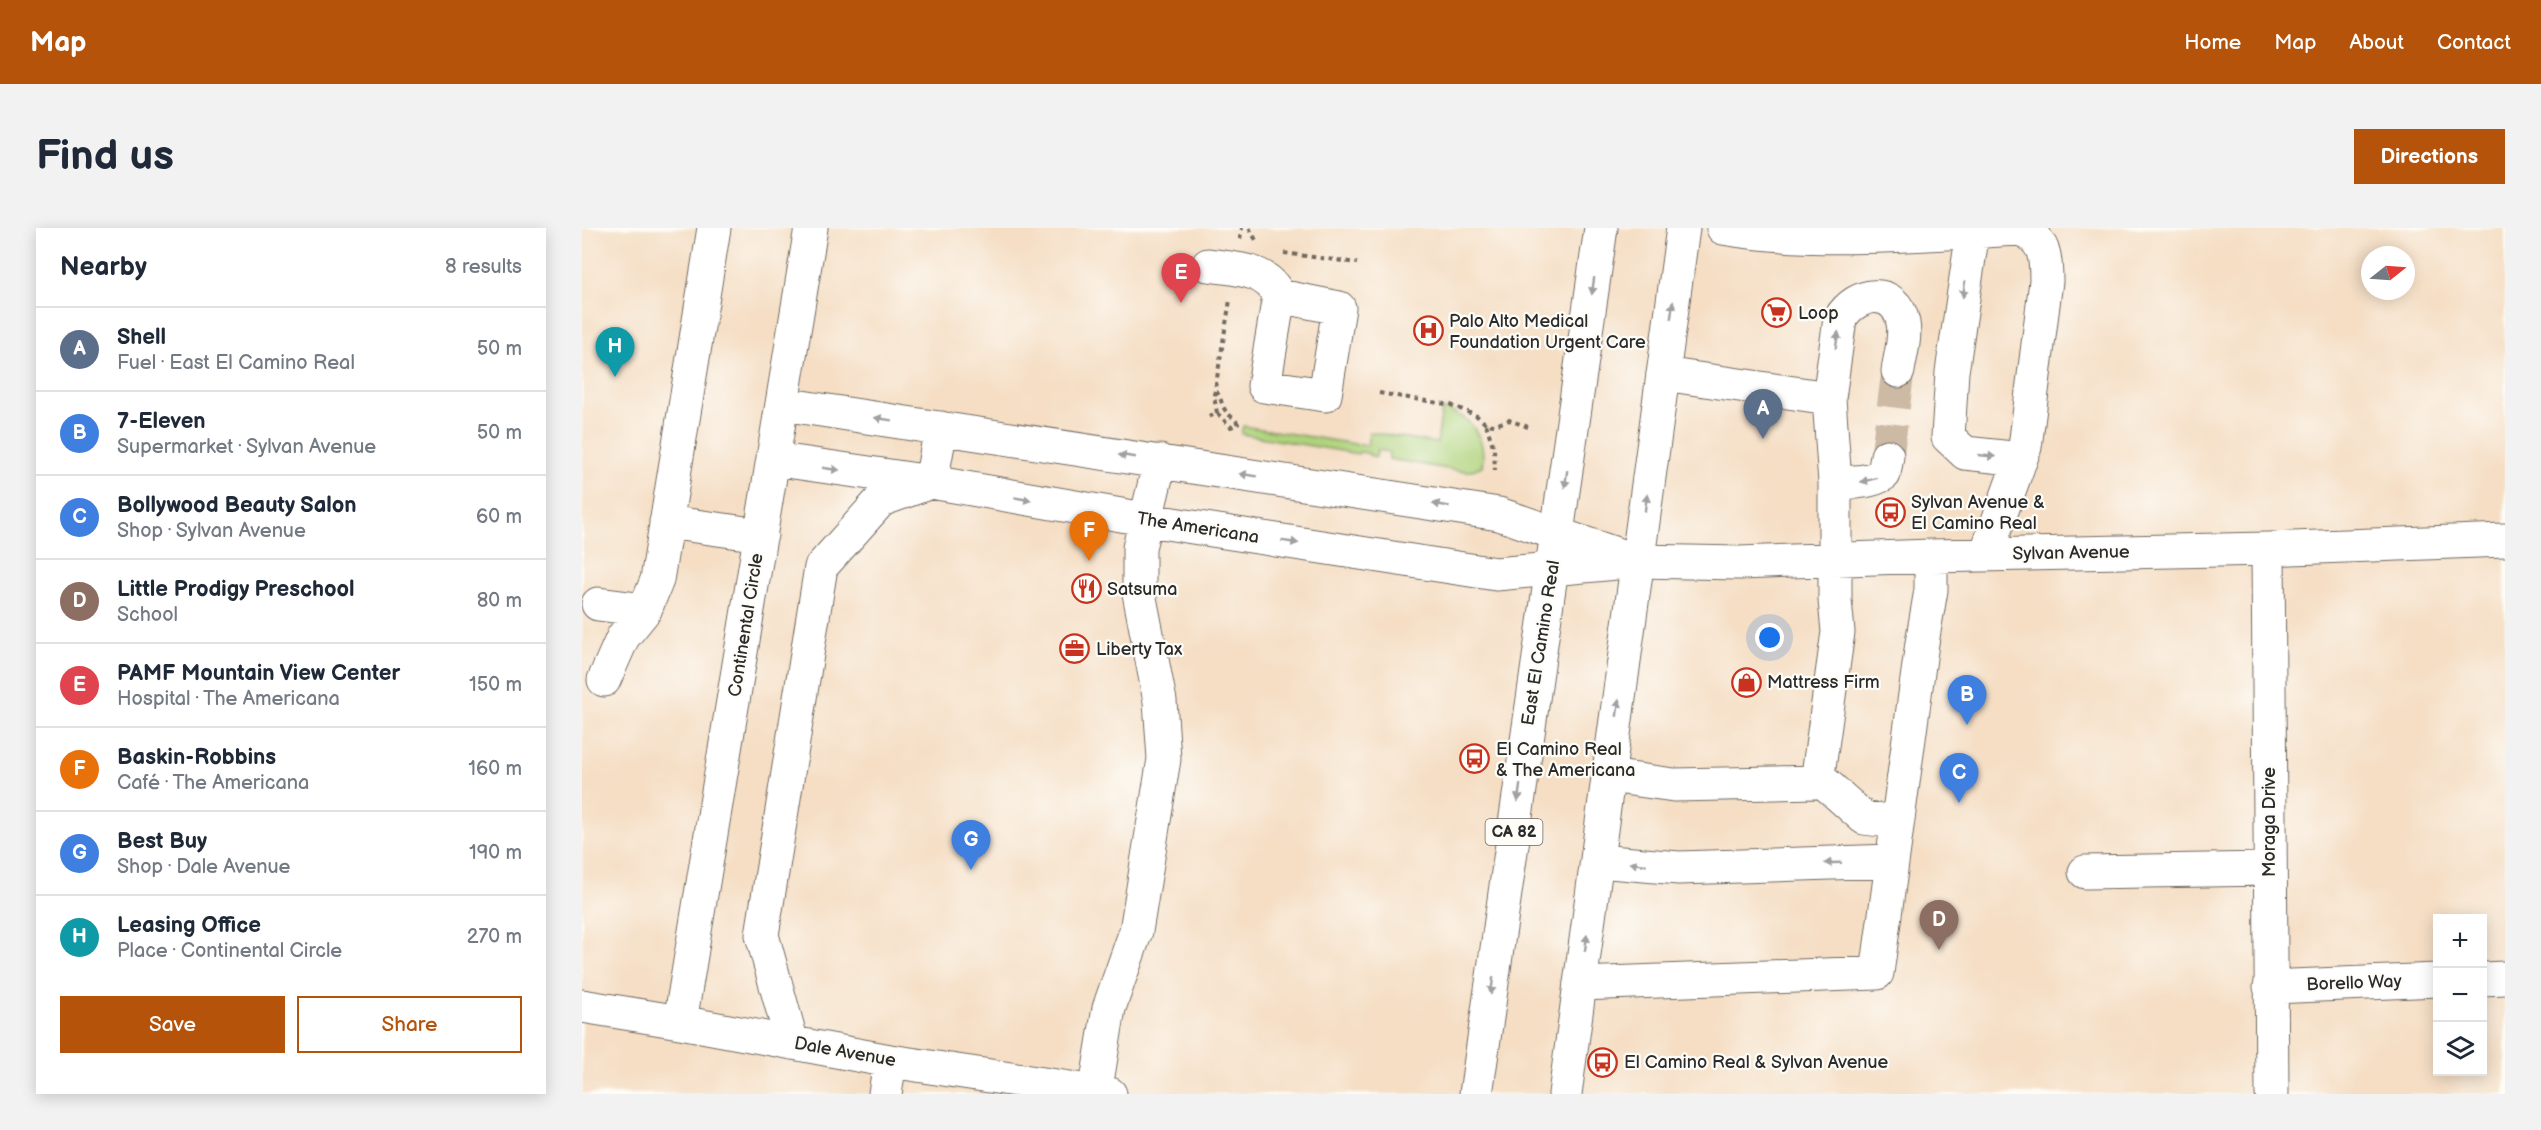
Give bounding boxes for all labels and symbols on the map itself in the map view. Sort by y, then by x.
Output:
north arrow [2361,246,2415,300]
pin: E [1162,254,1200,303]
one-way arrow [1588,277,1597,296]
one-way arrow [1960,279,1969,298]
supermarket icon: Loop [1761,297,1793,329]
one-way arrow [1667,300,1677,319]
place label: Loop [1798,303,1839,324]
place label: Palo Alto Medical Foundation Urgent Care [1449,311,1646,353]
hospital icon: Palo Alto Medical Foundation Urgent Care [1412,315,1444,347]
pin: H [596,328,634,377]
one-way arrow [1832,330,1841,349]
pin: A [1744,390,1782,439]
one-way arrow [874,415,893,424]
one-way arrow [1978,451,1997,461]
one-way arrow [1117,452,1136,461]
one-way arrow [821,464,840,473]
one-way arrow [1561,470,1570,489]
one-way arrow [1239,471,1258,480]
one-way arrow [1860,475,1878,485]
place label: Sylvan Avenue & El Camino Real [1911,492,2045,534]
one-way arrow [1642,494,1651,513]
one-way arrow [1014,495,1033,504]
bus stop icon: Sylvan Avenue & El Camino Real [1874,496,1906,528]
one-way arrow [1432,501,1451,510]
street label: The Americana [1136,508,1260,548]
pin: F [1070,512,1108,561]
one-way arrow [1280,538,1299,547]
street label: Sylvan Avenue [2012,541,2130,565]
street label: Continental Circle [724,551,768,698]
street label: East El Camino Real [1518,559,1564,727]
restaurant icon: Satsuma [1070,573,1102,605]
place label: Satsuma [1107,579,1177,600]
your location [1755,623,1784,652]
office icon: Liberty Tax [1059,633,1091,665]
place label: Liberty Tax [1096,639,1183,660]
shop icon: Mattress Firm [1730,666,1762,698]
place label: Mattress Firm [1767,672,1880,693]
pin: B [1948,676,1986,725]
one-way arrow [1614,698,1623,717]
place label: El Camino Real & The Americana [1496,739,1635,781]
bus stop icon: El Camino Real & The Americana [1459,743,1491,775]
pin: C [1940,754,1978,803]
street label: Moraga Drive [2259,767,2280,877]
one-way arrow [1515,784,1524,803]
road number: CA 82 [1486,819,1542,845]
pin: G [952,820,990,870]
one-way arrow [1824,858,1843,868]
one-way arrow [1629,859,1648,869]
pin: D [1920,900,1958,950]
one-way arrow [1581,933,1590,952]
street label: Borello Way [2306,971,2403,995]
one-way arrow [1487,977,1496,996]
street label: Dale Avenue [793,1033,898,1071]
bus stop icon: El Camino Real & Sylvan Avenue [1587,1046,1619,1078]
place label: El Camino Real & Sylvan Avenue [1624,1052,1888,1073]

